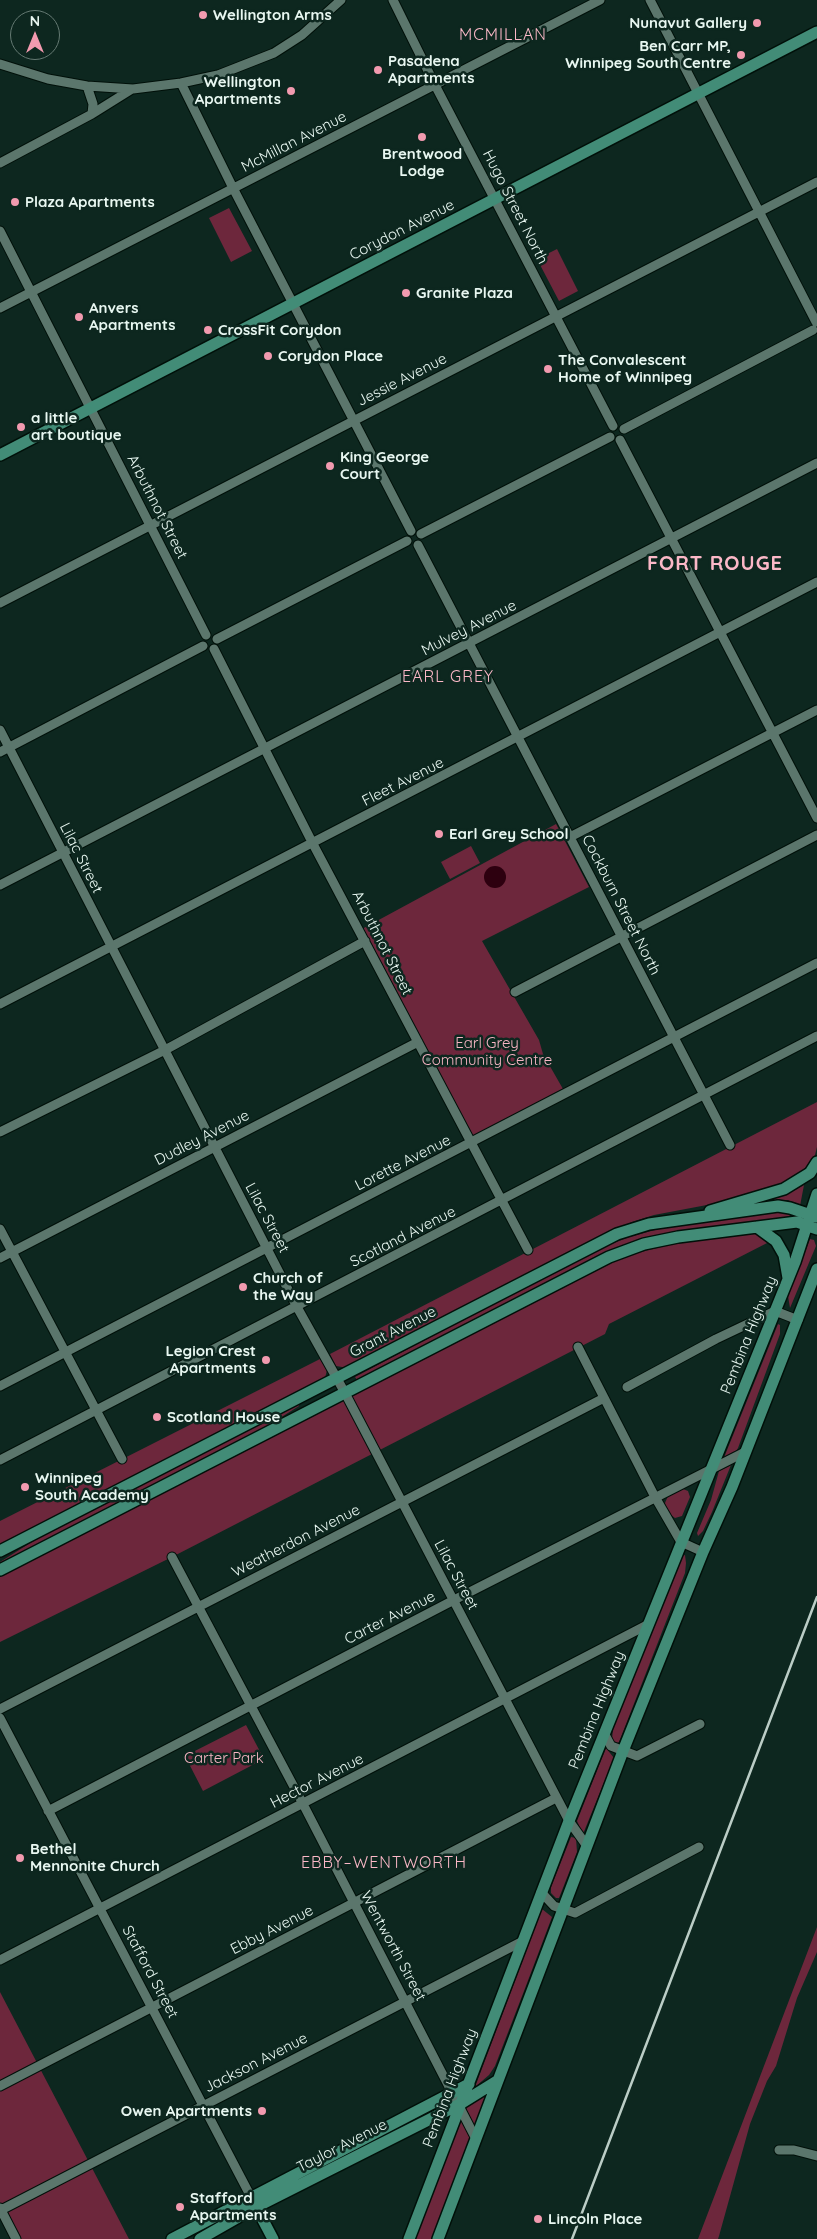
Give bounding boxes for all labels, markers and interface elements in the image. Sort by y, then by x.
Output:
place label: Wellington Arms [213,6,332,24]
marker: Wellington Arms [197,9,209,21]
north arrow [10,10,60,60]
text: N [30,12,40,30]
place label: Nunavut Gallery [629,14,747,32]
marker: Nunavut Gallery [751,17,763,29]
district label: MCMILLAN [458,25,548,45]
place label: Ben Carr MP, Winnipeg South Centre [565,37,731,72]
marker: Ben Carr MP, Winnipeg South Centre [735,49,747,61]
place label: Pasadena Apartments [388,52,474,87]
marker: Pasadena Apartments [372,64,384,76]
place label: Wellington Apartments [195,73,281,108]
marker: Wellington Apartments [285,85,297,97]
street label: McMillan Avenue [238,108,350,176]
marker: Brentwood Lodge [416,131,428,143]
place label: Brentwood Lodge [382,145,462,180]
street label: Hugo Street North [478,147,552,267]
place label: Plaza Apartments [25,193,155,211]
marker: Plaza Apartments [9,196,21,208]
street label: Corydon Avenue [347,196,457,264]
place label: Granite Plaza [416,284,513,302]
marker: Granite Plaza [400,287,412,299]
place label: Anvers Apartments [89,299,175,334]
marker: Anvers Apartments [73,311,85,323]
place label: CrossFit Corydon [218,321,341,339]
marker: CrossFit Corydon [202,324,214,336]
place label: Corydon Place [278,347,383,365]
marker: Corydon Place [262,350,274,362]
street label: Jessie Avenue [354,350,450,410]
place label: The Convalescent Home of Winnipeg [558,351,692,386]
marker: The Convalescent Home of Winnipeg [542,363,554,375]
place label: a little art boutique [31,409,122,444]
marker: a little art boutique [15,421,27,433]
place label: King George Court [340,448,429,483]
street label: Arbuthnot Street [123,452,191,562]
marker: King George Court [324,460,336,472]
district label: FORT ROUGE [646,552,784,576]
street label: Mulvey Avenue [418,596,520,660]
district label: EARL GREY [401,667,495,687]
street label: Fleet Avenue [359,754,447,810]
street label: Lilac Street [56,820,106,896]
place label: Earl Grey School [449,825,568,843]
marker: Earl Grey School [433,828,445,840]
street label: Cockburn Street North [578,832,664,978]
street label: Arbuthnot Street [348,888,416,998]
park label: Earl Grey Community Centre [422,1034,552,1069]
street label: Dudley Avenue [152,1106,252,1170]
street label: Lorette Avenue [352,1131,454,1195]
street label: Lilac Street [241,1180,293,1256]
street label: Scotland Avenue [347,1203,459,1271]
place label: Church of the Way [253,1269,323,1304]
street label: Pembina Highway [717,1273,781,1397]
marker: Church of the Way [237,1281,249,1293]
street label: Grant Avenue [347,1303,439,1361]
place label: Legion Crest Apartments [165,1342,256,1377]
marker: Legion Crest Apartments [260,1354,272,1366]
place label: Scotland House [167,1408,280,1426]
marker: Scotland House [151,1411,163,1423]
place label: Winnipeg South Academy [35,1469,149,1504]
marker: Winnipeg South Academy [19,1481,31,1493]
street label: Weatherdon Avenue [229,1501,363,1581]
street label: Lilac Street [430,1537,482,1613]
street label: Carter Avenue [342,1587,438,1649]
street label: Pembina Highway [565,1648,629,1772]
park label: Carter Park [184,1749,264,1767]
street label: Hector Avenue [267,1750,367,1812]
place label: Bethel Mennonite Church [30,1840,160,1875]
marker: Bethel Mennonite Church [14,1852,26,1864]
district label: EBBY–WENTWORTH [299,1853,469,1873]
street label: Wentworth Street [356,1888,430,2004]
street label: Ebby Avenue [228,1901,316,1959]
street label: Stafford Street [118,1923,182,2021]
street label: Pembina Highway [419,2026,481,2150]
street label: Jackson Avenue [201,2029,311,2097]
place label: Owen Apartments [121,2102,252,2120]
marker: Owen Apartments [256,2105,268,2117]
street label: Taylor Avenue [294,2116,390,2176]
place label: Stafford Apartments [190,2189,276,2224]
marker: Stafford Apartments [174,2201,186,2213]
place label: Lincoln Place [548,2210,642,2228]
marker: Lincoln Place [532,2213,544,2225]

